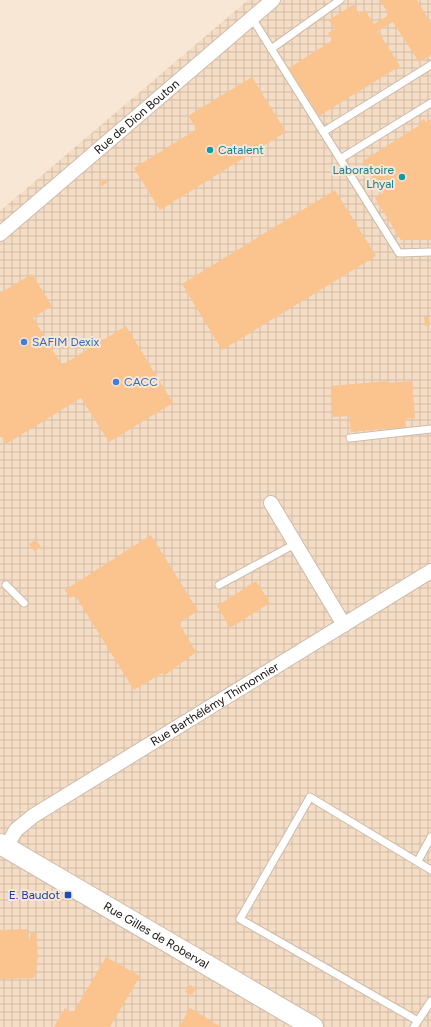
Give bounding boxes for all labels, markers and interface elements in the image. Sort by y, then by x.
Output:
street label: Rue de Dion Bouton [91,76,182,157]
place label: Catalent [218,143,264,157]
marker: Catalent [205,145,215,155]
place label: Laboratoire Lhyal [333,163,394,191]
marker: Laboratoire Lhyal [397,172,407,182]
place label: SAFIM Dexix [32,335,100,349]
marker: SAFIM Dexix [19,337,29,347]
place label: CACC [124,375,158,389]
marker: CACC [111,377,121,387]
street label: Rue Barthélémy Thimonnier [148,659,281,749]
place label: E. Baudot [9,888,60,902]
marker: E. Baudot [63,890,73,900]
street label: Rue Gilles de Roberval [101,899,211,972]

